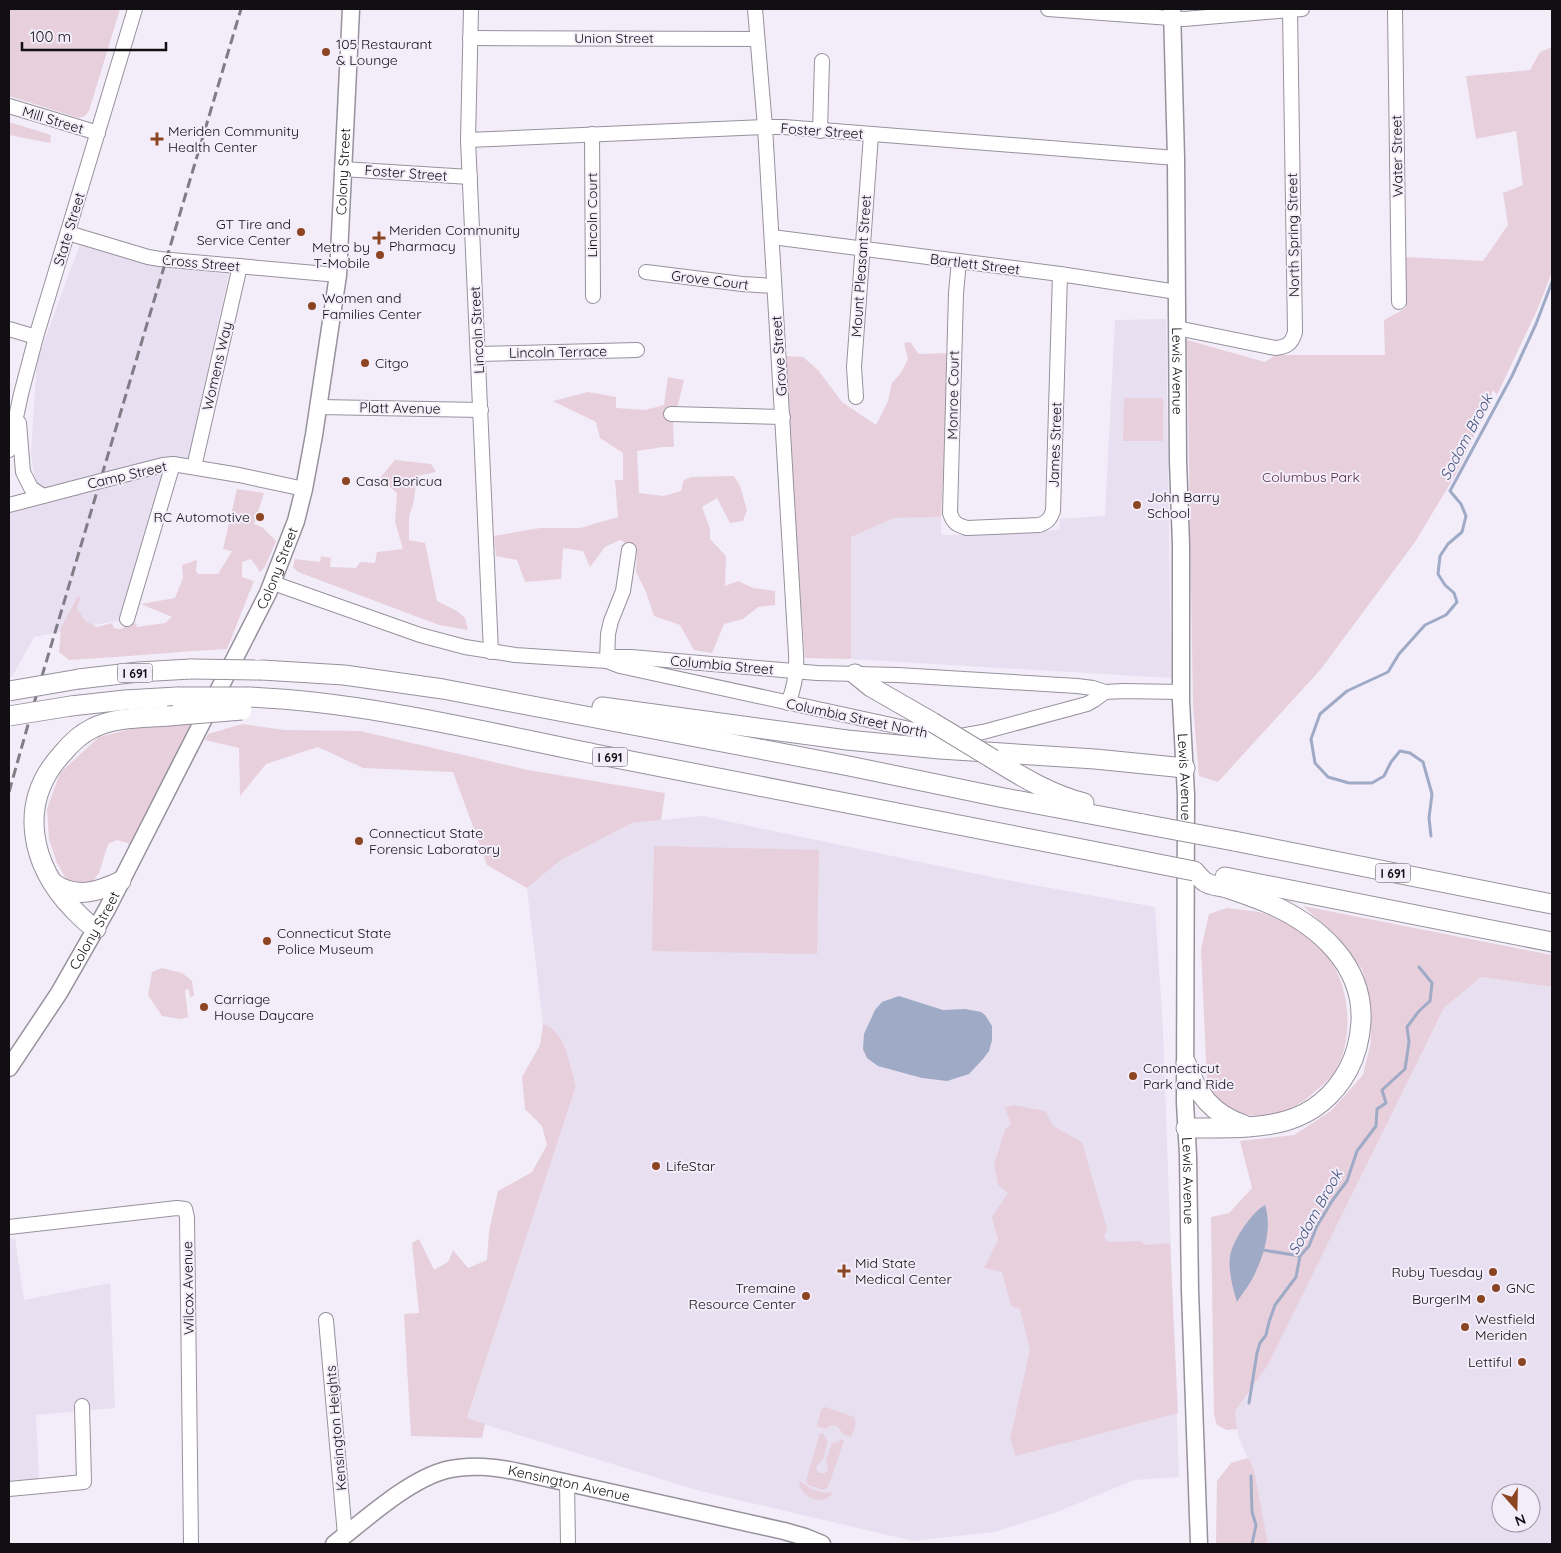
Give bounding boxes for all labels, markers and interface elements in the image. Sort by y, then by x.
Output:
scale bar [22,20,166,52]
text: 100 m [30,27,71,46]
street label: Union Street [574,29,654,47]
place label: 105 Restaurant & Lounge [336,35,433,69]
marker: 105 Restaurant & Lounge [320,46,332,58]
street label: Mill Street [20,102,86,138]
street label: Water Street [1387,115,1407,197]
street label: Foster Street [780,119,864,143]
place label: Meriden Community Health Center [168,122,299,156]
street label: Colony Street [332,127,354,216]
marker: Meriden Community Health Center [150,132,164,146]
street label: Foster Street [364,161,448,185]
street label: Lincoln Court [583,172,601,258]
street label: North Spring Street [1283,173,1303,297]
street label: State Street [49,190,89,268]
street label: Mount Pleasant Street [847,194,875,338]
place label: GT Tire and Service Center [197,215,292,249]
place label: Meriden Community Pharmacy [389,221,520,255]
marker: GT Tire and Service Center [295,226,307,238]
marker: Meriden Community Pharmacy [373,232,385,244]
place label: Metro by T-Mobile [312,238,370,272]
marker: Metro by T-Mobile [374,249,386,261]
street label: Bartlett Street [929,250,1021,278]
street label: Cross Street [161,251,241,275]
street label: Grove Court [670,266,750,294]
street label: Lincoln Street [466,286,488,374]
place label: Women and Families Center [322,289,422,323]
marker: Women and Families Center [306,300,318,312]
street label: Grove Street [767,315,791,397]
street label: Womens Way [198,320,236,412]
street label: Lewis Avenue [1168,327,1187,415]
street label: Lincoln Terrace [509,342,607,362]
street label: Monroe Court [943,350,963,440]
place label: Citgo [375,354,409,372]
marker: Citgo [359,357,371,369]
water label: Sodom Brook [1435,389,1498,483]
street label: Platt Avenue [359,398,441,418]
street label: James Street [1045,402,1066,488]
street label: Camp Street [86,457,169,493]
park label: Columbus Park [1262,468,1360,486]
place label: Casa Boricua [356,472,442,490]
marker: Casa Boricua [340,475,352,487]
place label: John Barry School [1147,488,1220,522]
marker: John Barry School [1131,499,1143,511]
place label: RC Automotive [154,508,250,526]
marker: RC Automotive [254,511,266,523]
street label: Colony Street [252,524,302,612]
street label: Columbia Street [670,652,775,678]
road number: I 691 [118,664,152,682]
street label: Columbia Street North [785,694,929,742]
street label: Lewis Avenue [1174,733,1195,820]
road number: I 691 [592,748,628,766]
place label: Connecticut State Forensic Laboratory [369,824,500,858]
marker: Connecticut State Forensic Laboratory [353,835,365,847]
road number: I 691 [1376,864,1410,882]
street label: Colony Street [65,888,124,973]
place label: Connecticut State Police Museum [277,924,391,958]
marker: Connecticut State Police Museum [261,935,273,947]
place label: Carriage House Daycare [214,990,314,1024]
marker: Carriage House Daycare [198,1001,210,1013]
place label: Connecticut Park and Ride [1143,1059,1234,1093]
marker: Connecticut Park and Ride [1127,1070,1139,1082]
street label: Lewis Avenue [1178,1137,1198,1224]
place label: LifeStar [666,1157,716,1175]
marker: LifeStar [650,1160,662,1172]
water label: Sodom Brook [1284,1164,1347,1258]
street label: Wilcox Avenue [178,1241,198,1335]
place label: Mid State Medical Center [855,1254,952,1288]
place label: Ruby Tuesday [1391,1263,1483,1281]
marker: Mid State Medical Center [837,1264,851,1278]
marker: Ruby Tuesday [1487,1266,1499,1278]
place label: Tremaine Resource Center [689,1279,797,1313]
place label: GNC [1506,1279,1535,1297]
marker: GNC [1490,1282,1502,1294]
marker: Tremaine Resource Center [800,1290,812,1302]
place label: BurgerIM [1412,1290,1471,1308]
marker: BurgerIM [1475,1293,1487,1305]
place label: Westfield Meriden [1475,1310,1535,1344]
marker: Westfield Meriden [1459,1321,1471,1333]
place label: Lettiful [1468,1353,1512,1371]
marker: Lettiful [1516,1356,1528,1368]
street label: Kensington Heights [322,1365,350,1491]
street label: Kensington Avenue [506,1461,632,1505]
north arrow [1491,1483,1541,1533]
text: N [1513,1510,1528,1530]

